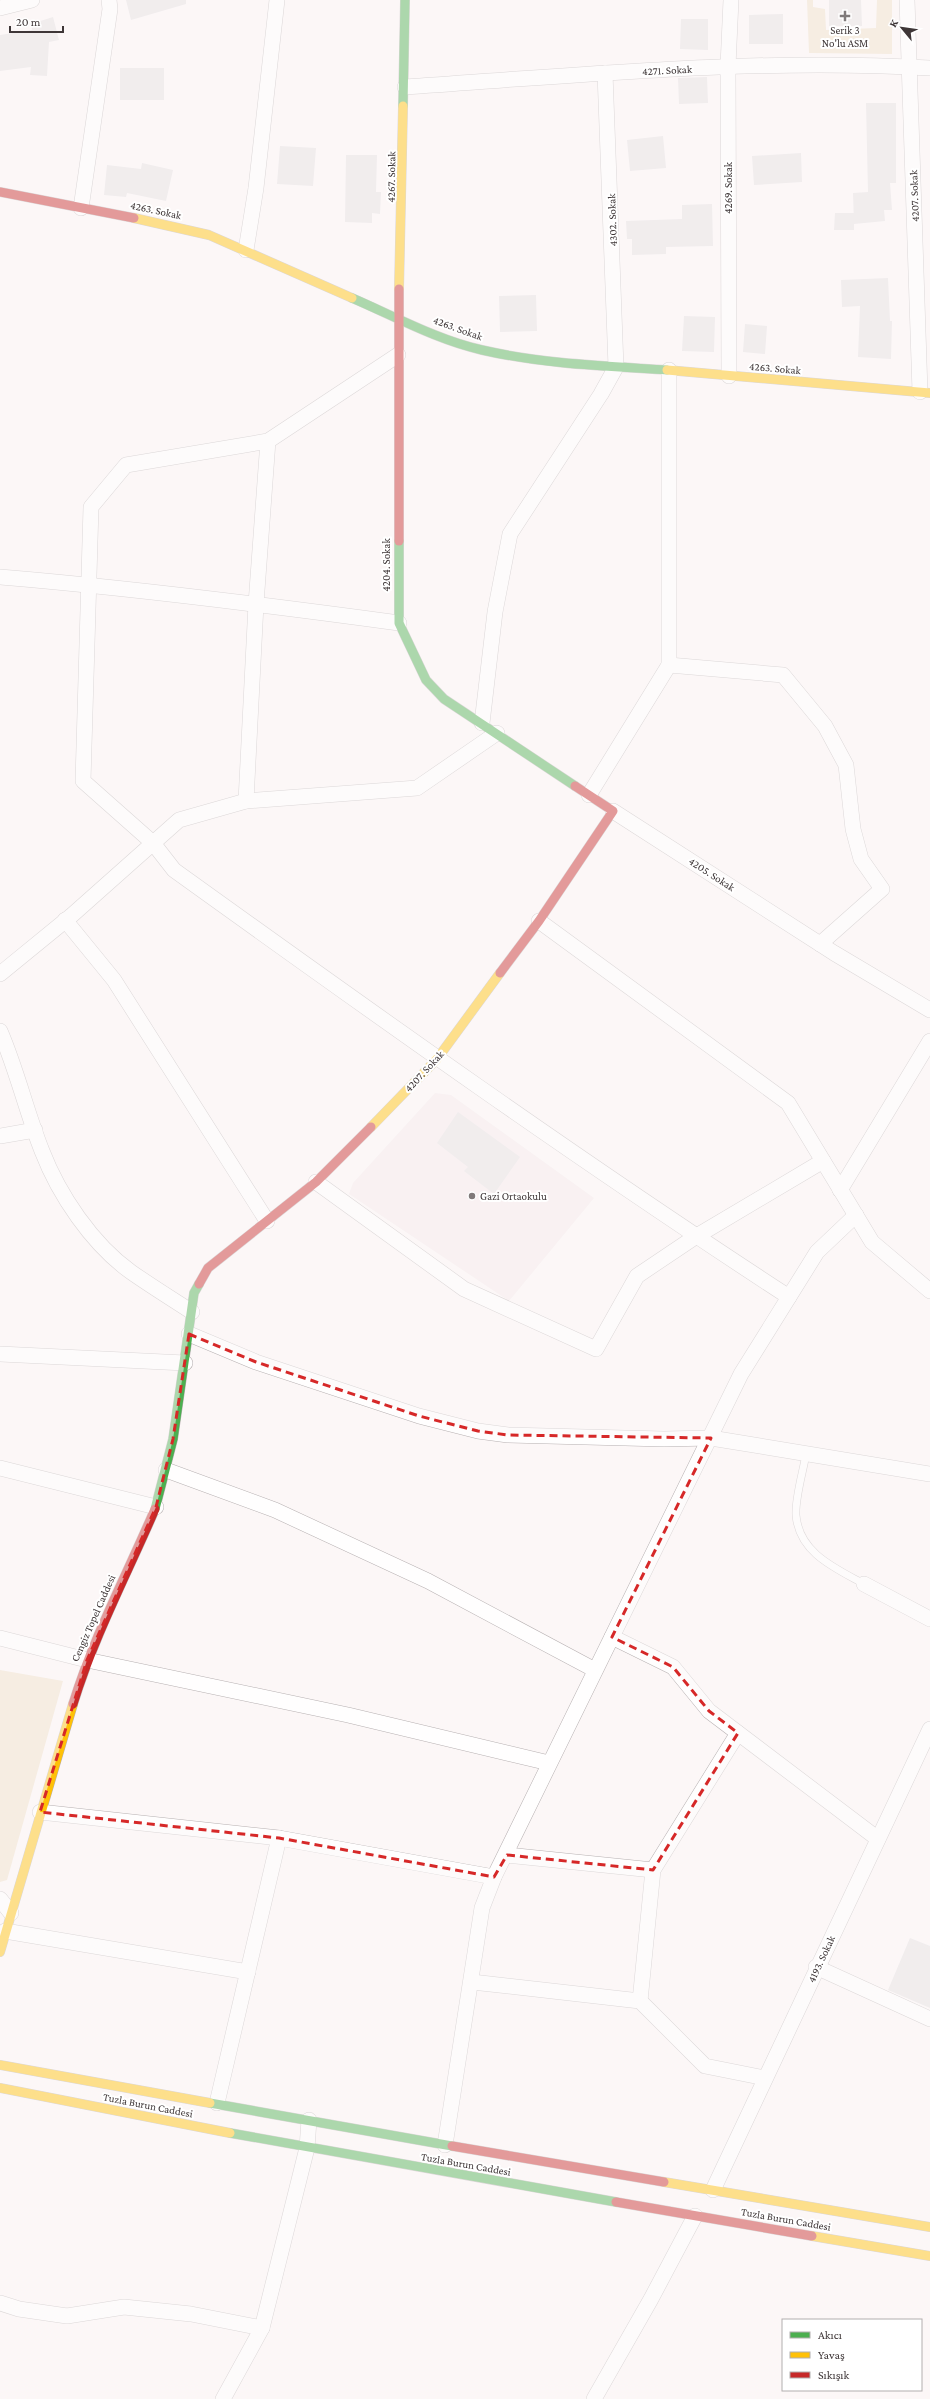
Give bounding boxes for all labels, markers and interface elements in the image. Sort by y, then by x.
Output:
scale bar [10,8,63,34]
north arrow [882,8,922,48]
marker: Serik 3 No'lu ASM [839,10,851,22]
text: 20 m [16,15,41,29]
text: K [886,16,901,29]
place label: Serik 3 No'lu ASM [822,24,868,49]
street label: 4271. Sokak [642,63,693,77]
street label: 4267. Sokak [385,151,397,203]
street label: 4269. Sokak [722,161,734,214]
street label: 4207. Sokak [907,169,921,222]
street label: 4302. Sokak [605,193,619,247]
street label: 4263. Sokak [129,199,183,221]
street label: 4263. Sokak [432,314,485,343]
street label: 4263. Sokak [749,360,802,376]
street label: 4204. Sokak [380,538,392,592]
street label: 4205. Sokak [687,855,738,894]
street label: 4207. Sokak [402,1047,447,1094]
place label: Gazi Ortaokulu [480,1190,547,1202]
marker: Gazi Ortaokulu [467,1191,477,1201]
street label: Cengiz Topel Caddesi [68,1573,119,1664]
street label: 4193. Sokak [805,1933,837,1984]
street label: Tuzla Burun Caddesi [102,2090,194,2120]
street label: Tuzla Burun Caddesi [420,2150,512,2178]
street label: Tuzla Burun Caddesi [740,2205,832,2233]
legend [782,2319,922,2391]
text: Akıcı [818,2328,842,2342]
text: Yavaş [818,2348,845,2362]
text: Sıkışık [818,2368,849,2382]

